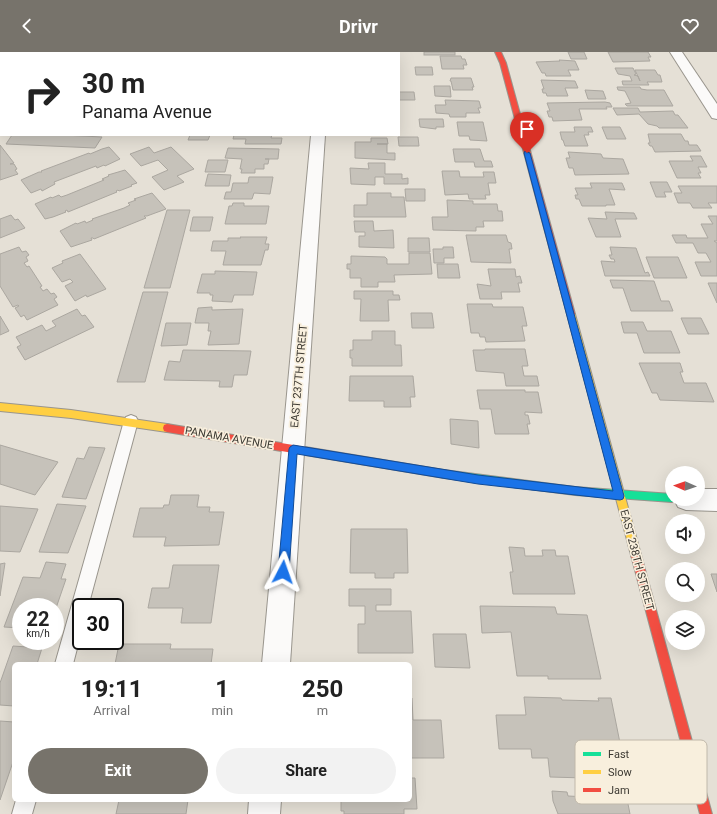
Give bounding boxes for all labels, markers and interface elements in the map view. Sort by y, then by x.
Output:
icon: back [16,15,38,37]
icon: heart [679,15,701,37]
text: Drivr [339,16,378,37]
text: 30 m [82,67,145,100]
icon: right [16,68,68,120]
text: Panama Avenue [82,101,212,122]
pin [510,112,544,153]
icon: arrive [516,118,538,140]
street label: EAST 237TH STREET [288,323,310,428]
street label: PANAMA AVENUE [184,424,274,452]
north arrow [665,466,705,506]
map controls [665,466,705,650]
street label: EAST 238TH STREET [617,508,657,612]
button: sound [665,514,705,554]
position arrow [262,551,304,593]
button: search [665,562,705,602]
speed limit sign: 30 [72,598,124,650]
text: 22 [27,607,49,631]
button: layers [665,610,705,650]
text: km/h [26,628,50,639]
text: 19:11 [81,675,143,703]
text: 1 [215,675,229,703]
text: 250 [302,675,343,703]
text: Arrival [93,703,130,718]
text: min [211,703,233,718]
text: m [317,703,328,718]
legend [575,740,707,804]
button: Exit [28,748,208,794]
button: Share [216,748,396,794]
text: Fast [608,748,630,761]
text: Slow [608,766,632,779]
text: Jam [608,784,630,797]

